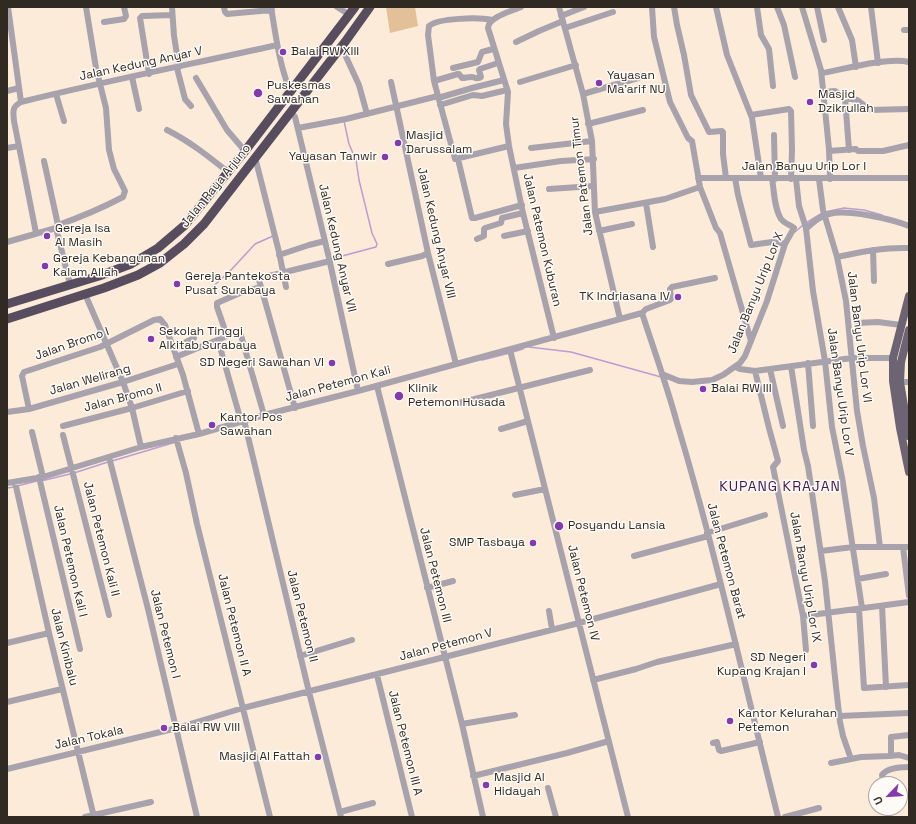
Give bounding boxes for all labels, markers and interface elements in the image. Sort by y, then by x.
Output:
street label: Jalan Kedung Anyar V [78,44,204,84]
place label: Balai RW XIII [291,45,359,59]
marker: Balai RW XIII [278,47,288,57]
place label: Yayasan Ma'arif NU [607,69,665,97]
marker: Yayasan Ma'arif NU [594,78,604,88]
place label: Puskesmas Sawahan [267,79,331,107]
marker: Puskesmas Sawahan [252,87,264,99]
place label: Masjid Dzikrullah [818,88,874,116]
marker: Masjid Dzikrullah [805,97,815,107]
street label: Jalan Patemon Timur [568,115,596,237]
place label: Masjid Darussalam [406,129,472,157]
marker: Masjid Darussalam [393,138,403,148]
street label: Jalan Raya Arjuno [178,142,254,230]
place label: Yayasan Tanwir [289,150,377,164]
marker: Yayasan Tanwir [380,152,390,162]
street label: Jalan Banyu Urip Lor I [742,160,866,174]
street label: Jalan Kedung Anyar VIII [414,166,458,300]
street label: Jalan Patemon Kuburan [520,172,564,308]
street label: Jalan Kedung Anyar VII [315,182,359,314]
place label: Gereja Isa Al Masih [55,222,110,250]
street label: Jalan Banyu Urip Lor X [725,230,787,356]
marker: Gereja Isa Al Masih [42,231,52,241]
place label: Gereja Kebangunan Kalam Allah [53,252,165,280]
marker: Gereja Kebangunan Kalam Allah [40,261,50,271]
place label: Gereja Pantekosta Pusat Surabaya [185,270,290,298]
street label: Jalan Banyu Urip Lor VI [844,271,874,403]
marker: Gereja Pantekosta Pusat Surabaya [172,279,182,289]
place label: TK Indriasana IV [579,290,670,304]
marker: TK Indriasana IV [673,292,683,302]
street label: Jalan Bromo I [33,325,111,363]
place label: Sekolah Tinggi Alkitab Surabaya [159,325,257,353]
street label: Jalan Banyu Urip Lor V [824,327,856,457]
marker: Sekolah Tinggi Alkitab Surabaya [146,334,156,344]
place label: SD Negeri Sawahan VI [200,356,324,370]
marker: SD Negeri Sawahan VI [327,358,337,368]
street label: Jalan Welirang [48,362,132,398]
street label: Jalan Petemon Kali [284,363,392,405]
street label: Jalan Bromo II [82,381,164,415]
place label: Klinik Petemon Husada [408,382,505,410]
place label: Balai RW III [711,382,772,396]
marker: Balai RW III [698,384,708,394]
marker: Klinik Petemon Husada [393,390,405,402]
place label: Kantor Pos Sawahan [220,411,282,439]
marker: Kantor Pos Sawahan [207,420,217,430]
district label: KUPANG KRAJAN [719,479,841,495]
street label: Jalan Petemon Kali II [80,480,122,598]
street label: Jalan Petemon Barat [704,501,748,621]
street label: Jalan Petemon Kali I [50,504,90,618]
street label: Jalan Banyu Urip Lor IX [786,511,824,643]
place label: Posyandu Lansia [568,519,665,533]
marker: Posyandu Lansia [553,520,565,532]
street label: Jalan Petemon III [416,526,454,624]
place label: SMP Tasbaya [449,536,525,550]
marker: SMP Tasbaya [528,538,538,548]
street label: Jalan Petemon IV [564,543,602,643]
street label: Jalan Petemon II [284,568,320,664]
street label: Jalan Petemon II A [214,572,254,678]
street label: Jalan Petemon I [147,588,183,680]
street label: Jalan Kinibalu [47,607,81,687]
street label: Jalan Petemon V [398,626,494,664]
place label: SD Negeri Kupang Krajan I [717,651,806,679]
marker: SD Negeri Kupang Krajan I [809,660,819,670]
street label: Jalan Petemon III A [385,689,425,797]
place label: Kantor Kelurahan Petemon [738,707,837,735]
marker: Kantor Kelurahan Petemon [725,716,735,726]
place label: Balai RW VIII [172,721,240,735]
street label: Jalan Tokala [53,723,125,753]
marker: Balai RW VIII [159,723,169,733]
place label: Masjid Al Fattah [219,750,310,764]
marker: Masjid Al Fattah [313,752,323,762]
place label: Masjid Al Hidayah [494,771,545,799]
north arrow [868,776,908,816]
marker: Masjid Al Hidayah [481,780,491,790]
text: U [870,794,886,807]

